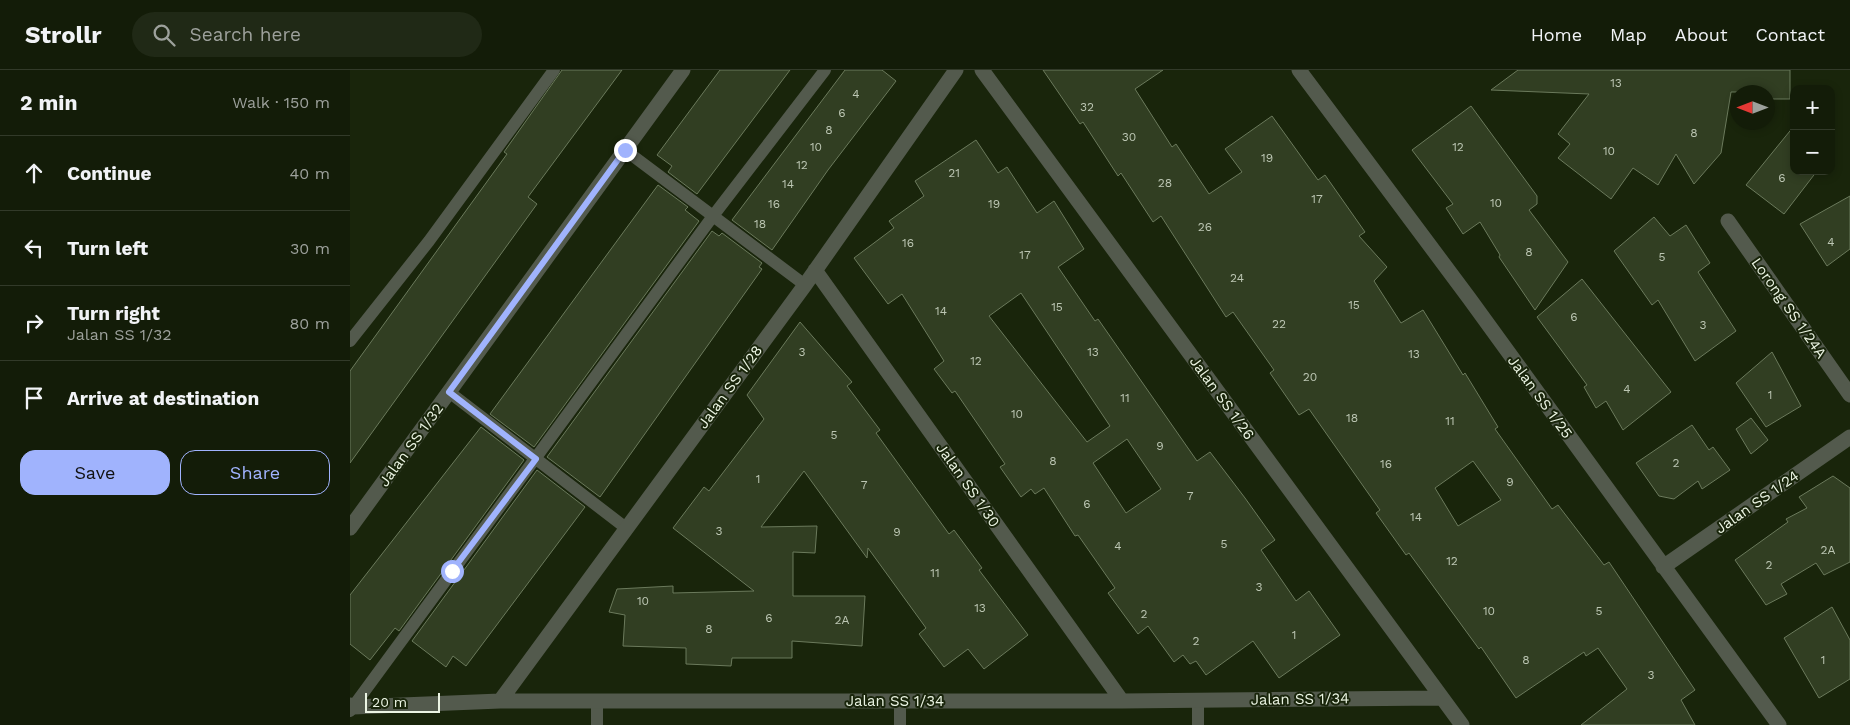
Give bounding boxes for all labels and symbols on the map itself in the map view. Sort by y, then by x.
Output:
house number: 13 [1610,76,1622,90]
north arrow [1730,85,1775,130]
house number: 4 [852,87,860,101]
house number: 32 [1080,100,1094,114]
house number: 6 [838,106,846,120]
house number: 8 [825,123,833,137]
house number: 8 [1690,126,1698,140]
house number: 30 [1122,130,1136,144]
route end [614,139,637,162]
house number: 10 [810,140,822,154]
house number: 12 [1452,140,1464,154]
house number: 10 [1603,144,1615,158]
house number: 19 [1261,151,1273,165]
house number: 12 [796,158,808,172]
house number: 21 [948,166,960,180]
house number: 6 [1778,171,1786,185]
house number: 28 [1158,176,1172,190]
house number: 14 [782,177,794,191]
house number: 17 [1311,192,1323,206]
house number: 10 [1490,196,1502,210]
house number: 16 [768,197,780,211]
house number: 19 [988,197,1000,211]
house number: 18 [754,217,766,231]
house number: 26 [1198,220,1212,234]
house number: 4 [1827,235,1835,249]
house number: 16 [902,236,914,250]
house number: 8 [1525,245,1533,259]
house number: 17 [1019,248,1031,262]
house number: 5 [1659,250,1666,264]
street label: Lorong SS 1/24A [1748,254,1831,362]
house number: 24 [1230,271,1244,285]
house number: 15 [1348,298,1360,312]
house number: 15 [1051,300,1063,314]
house number: 14 [935,304,947,318]
house number: 6 [1570,310,1578,324]
house number: 22 [1272,317,1286,331]
house number: 3 [1700,318,1707,332]
street label: Jalan SS 1/28 [694,342,766,432]
house number: 3 [799,345,806,359]
house number: 13 [1087,345,1099,359]
house number: 13 [1408,347,1420,361]
street label: Jalan SS 1/25 [1504,352,1576,442]
street label: Jalan SS 1/26 [1186,353,1258,443]
house number: 12 [970,354,982,368]
house number: 20 [1303,370,1317,384]
house number: 4 [1623,382,1631,396]
house number: 1 [1768,388,1772,402]
house number: 11 [1120,391,1130,405]
street label: Jalan SS 1/32 [375,400,447,490]
house number: 10 [1011,407,1023,421]
house number: 18 [1346,411,1358,425]
house number: 11 [1445,414,1455,428]
house number: 5 [831,428,838,442]
street label: Jalan SS 1/30 [932,439,1004,531]
house number: 9 [1156,439,1164,453]
house number: 8 [1049,454,1057,468]
house number: 2 [1673,456,1680,470]
house number: 16 [1380,457,1392,471]
street label: Jalan SS 1/24 [1712,466,1802,538]
house number: 1 [756,472,760,486]
house number: 9 [1506,475,1514,489]
house number: 7 [861,478,868,492]
house number: 7 [1187,489,1194,503]
house number: 6 [1083,497,1091,511]
house number: 14 [1410,510,1422,524]
house number: 3 [716,524,723,538]
house number: 9 [893,525,901,539]
house number: 5 [1221,537,1228,551]
house number: 4 [1114,539,1122,553]
house number: 2A [1821,543,1836,557]
house number: 12 [1446,554,1458,568]
house number: 2 [1766,558,1773,572]
route start [441,560,464,583]
house number: 11 [930,566,940,580]
house number: 3 [1256,580,1263,594]
house number: 10 [637,594,649,608]
house number: 13 [974,601,986,615]
house number: 10 [1483,604,1495,618]
house number: 5 [1596,604,1603,618]
house number: 2 [1141,607,1148,621]
house number: 6 [765,611,773,625]
house number: 2A [835,613,850,627]
house number: 8 [705,622,713,636]
house number: 1 [1292,628,1296,642]
house number: 2 [1193,634,1200,648]
house number: 8 [1522,653,1530,667]
house number: 1 [1821,653,1825,667]
house number: 3 [1648,668,1655,682]
street label: Jalan SS 1/34 [1251,689,1349,709]
scale bar [365,690,440,713]
street label: Jalan SS 1/34 [846,692,944,710]

